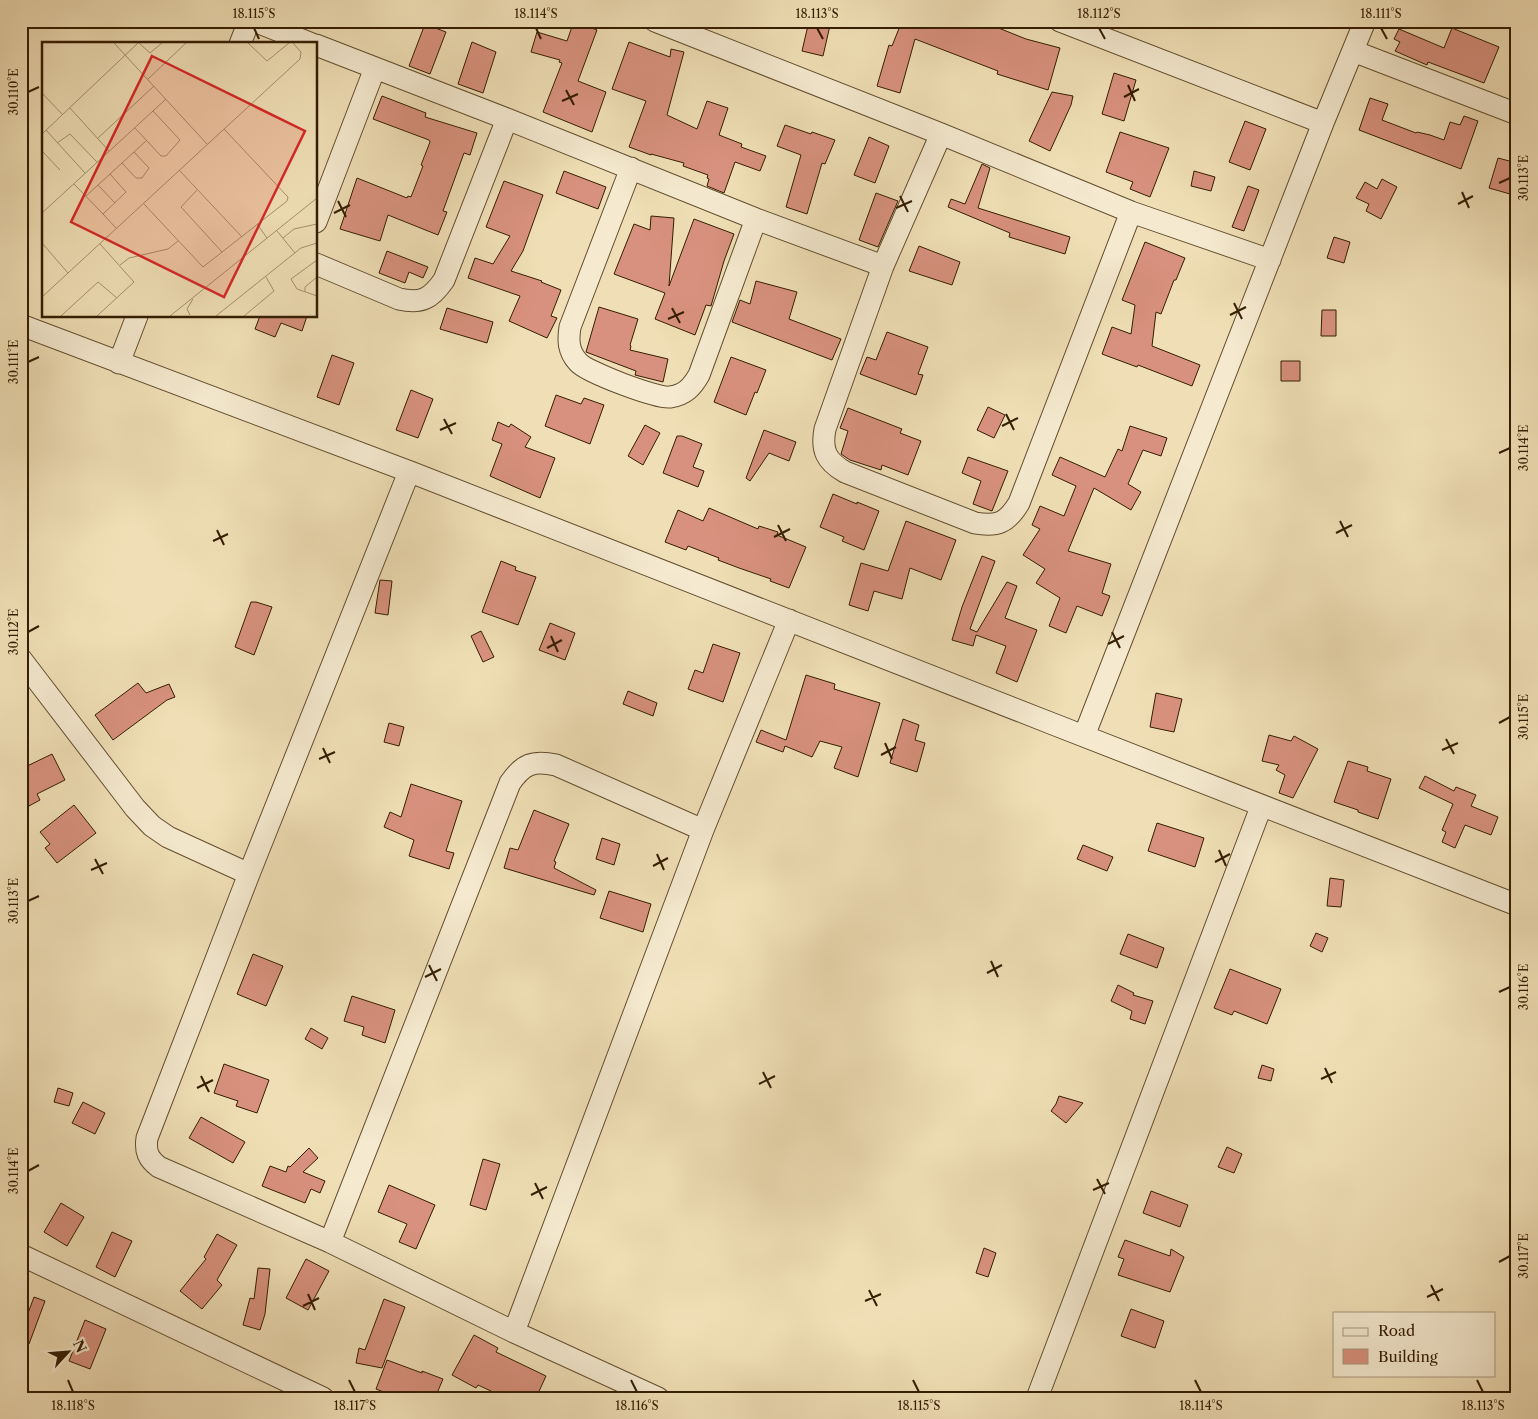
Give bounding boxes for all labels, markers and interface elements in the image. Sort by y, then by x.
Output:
text: 18.115°S [232,6,276,21]
text: 18.114°S [514,6,558,21]
text: 18.113°S [795,6,839,21]
text: 18.112°S [1077,6,1121,21]
text: 18.111°S [1360,6,1402,21]
inset map [42,42,318,318]
text: 30.110°E [6,68,21,116]
text: 30.113°E [1516,155,1531,201]
text: 30.111°E [6,340,21,384]
text: 30.114°E [1516,425,1531,471]
text: 30.112°E [6,609,21,655]
text: 30.115°E [1516,694,1531,740]
text: 30.113°E [6,878,21,924]
text: 30.116°E [1516,964,1531,1010]
text: 30.114°E [6,1148,21,1194]
text: 30.117°E [1516,1233,1531,1279]
legend [1333,1312,1496,1376]
text: Road [1378,1321,1415,1340]
north arrow [42,1326,92,1376]
text: N [69,1337,90,1356]
text: Building [1378,1347,1438,1366]
text: 18.118°S [51,1398,95,1413]
text: 18.117°S [334,1398,376,1413]
text: 18.116°S [615,1398,659,1413]
text: 18.115°S [897,1398,941,1413]
text: 18.114°S [1179,1398,1223,1413]
text: 18.113°S [1461,1398,1505,1413]

